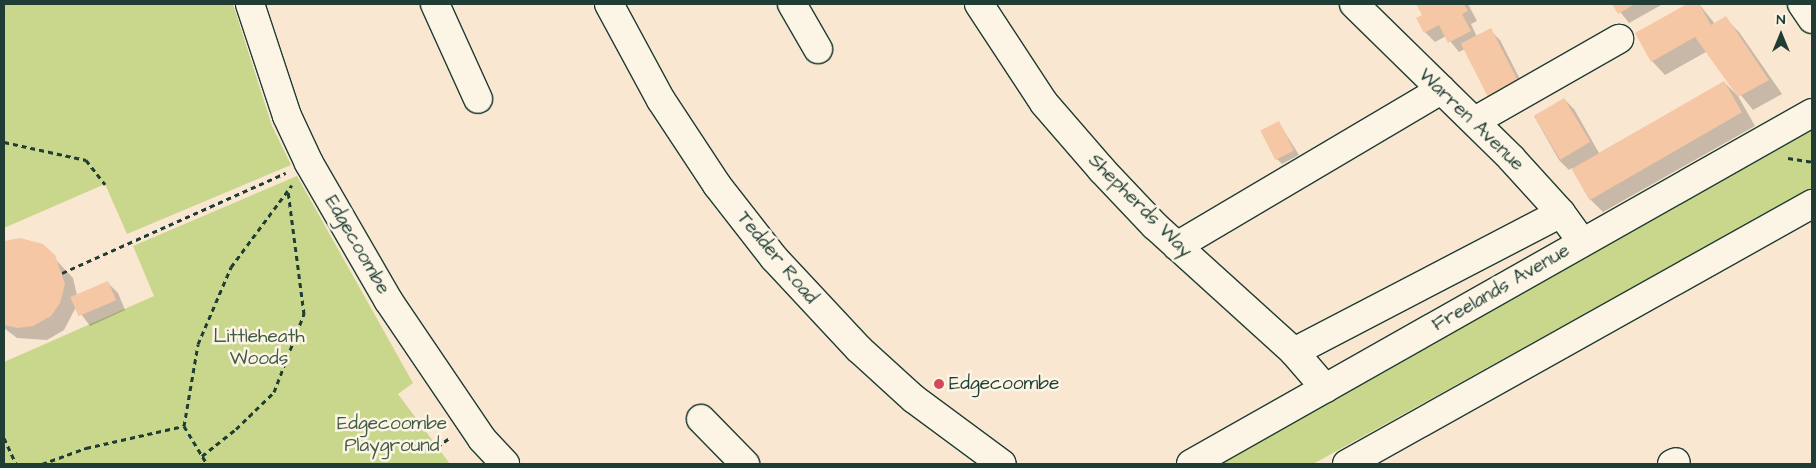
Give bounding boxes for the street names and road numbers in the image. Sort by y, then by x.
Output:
street label: Warren Avenue [1414,64,1528,176]
street label: Shepherds Way [1083,149,1197,263]
street label: Edgecoombe [320,192,394,298]
street label: Tedder Road [732,207,822,309]
street label: Freelands Avenue [1428,239,1574,337]

